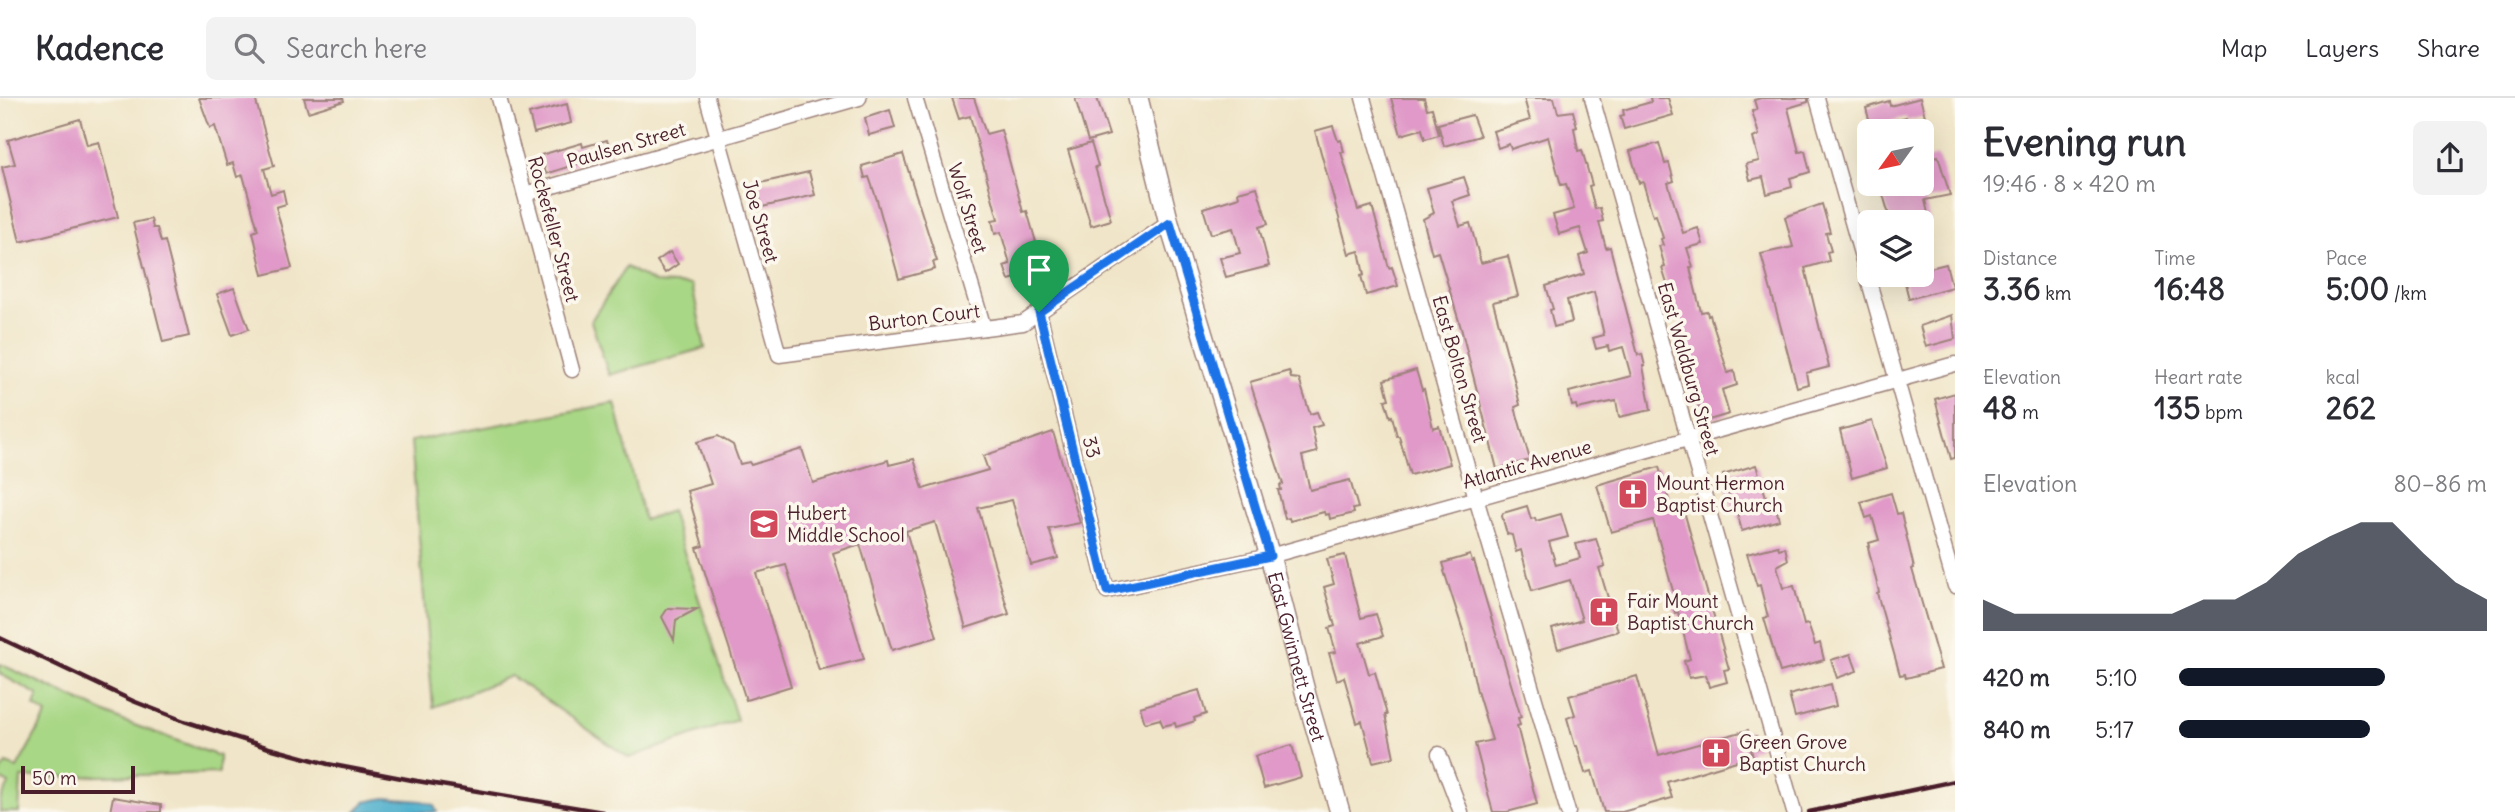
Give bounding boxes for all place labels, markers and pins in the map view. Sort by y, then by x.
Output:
pin [1009,240,1069,312]
place label: Mount Hermon Baptist Church [1656,471,1785,517]
church icon: Mount Hermon Baptist Church [1616,477,1650,511]
place label: Hubert Middle School [787,501,905,547]
school or university icon: Hubert Middle School [747,507,781,541]
place label: Fair Mount Baptist Church [1627,589,1754,635]
church icon: Fair Mount Baptist Church [1587,595,1621,629]
place label: Green Grove Baptist Church [1739,730,1866,776]
church icon: Green Grove Baptist Church [1699,736,1733,770]

